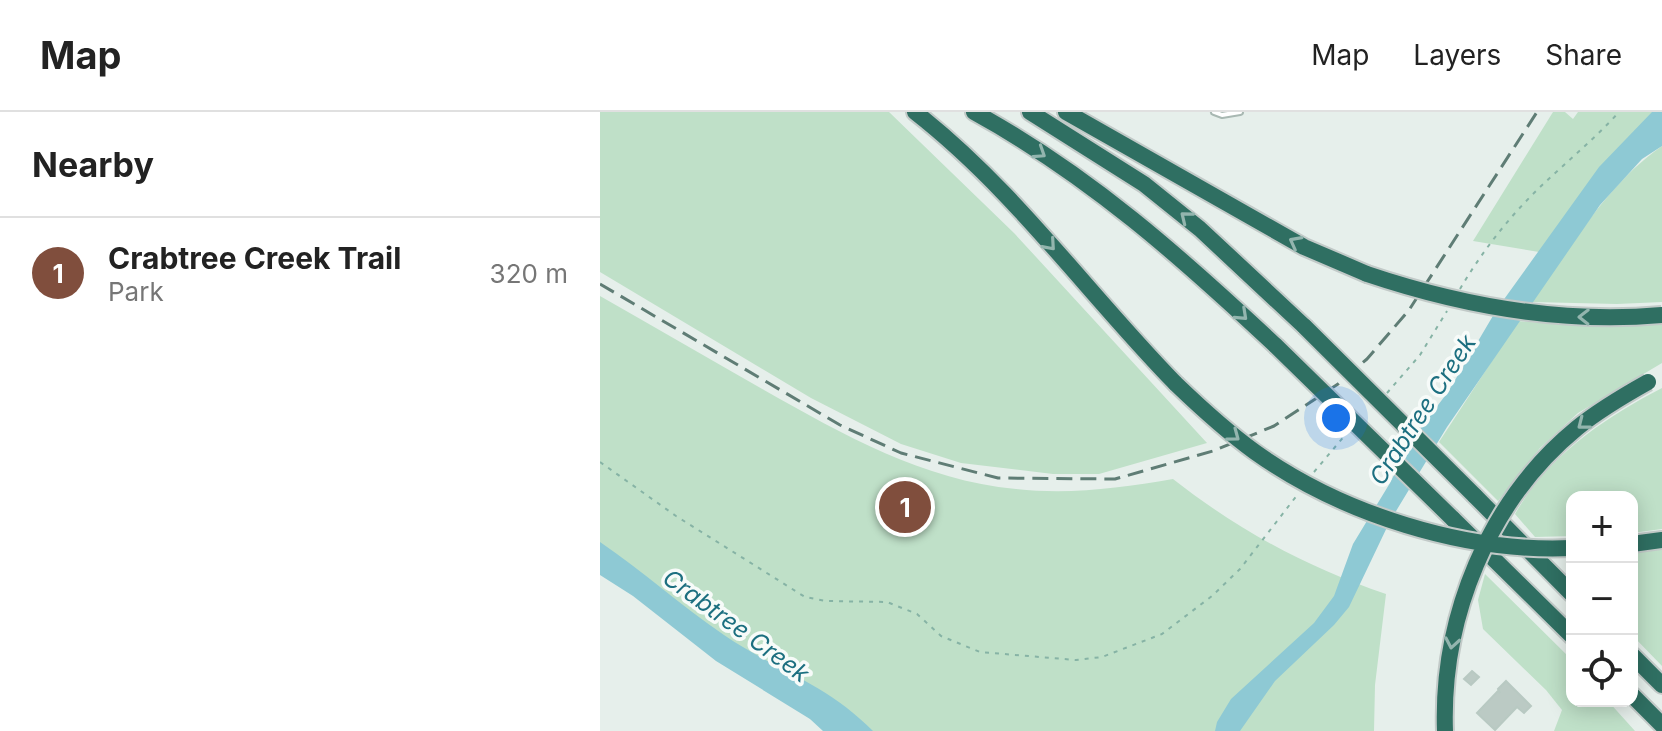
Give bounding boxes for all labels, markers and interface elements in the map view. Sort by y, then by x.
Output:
text: Map [40,32,121,78]
text: Map [1311,38,1369,72]
text: Layers [1413,38,1501,72]
text: Share [1545,38,1622,72]
one-way arrow [1031,143,1046,158]
text: Nearby [32,144,154,185]
one-way arrow [1181,212,1195,227]
one-way arrow [1041,235,1055,250]
one-way arrow [1289,237,1304,252]
text: Crabtree Creek Trail [108,240,401,276]
text: 1 [52,258,64,289]
text: 320 m [490,258,568,289]
text: Park [108,276,164,307]
one-way arrow [1233,306,1248,320]
one-way arrow [1577,308,1590,326]
water label: Crabtree Creek [1363,328,1482,490]
your location [1316,398,1356,438]
one-way arrow [1577,415,1592,429]
one-way arrow [1225,426,1240,440]
pin: 1 [879,477,931,537]
map controls [1566,491,1638,707]
button: + [1566,491,1638,563]
water label: Crabtree Creek [658,563,816,689]
button: − [1566,563,1638,635]
button: locate [1566,635,1638,707]
one-way arrow [1445,636,1462,649]

